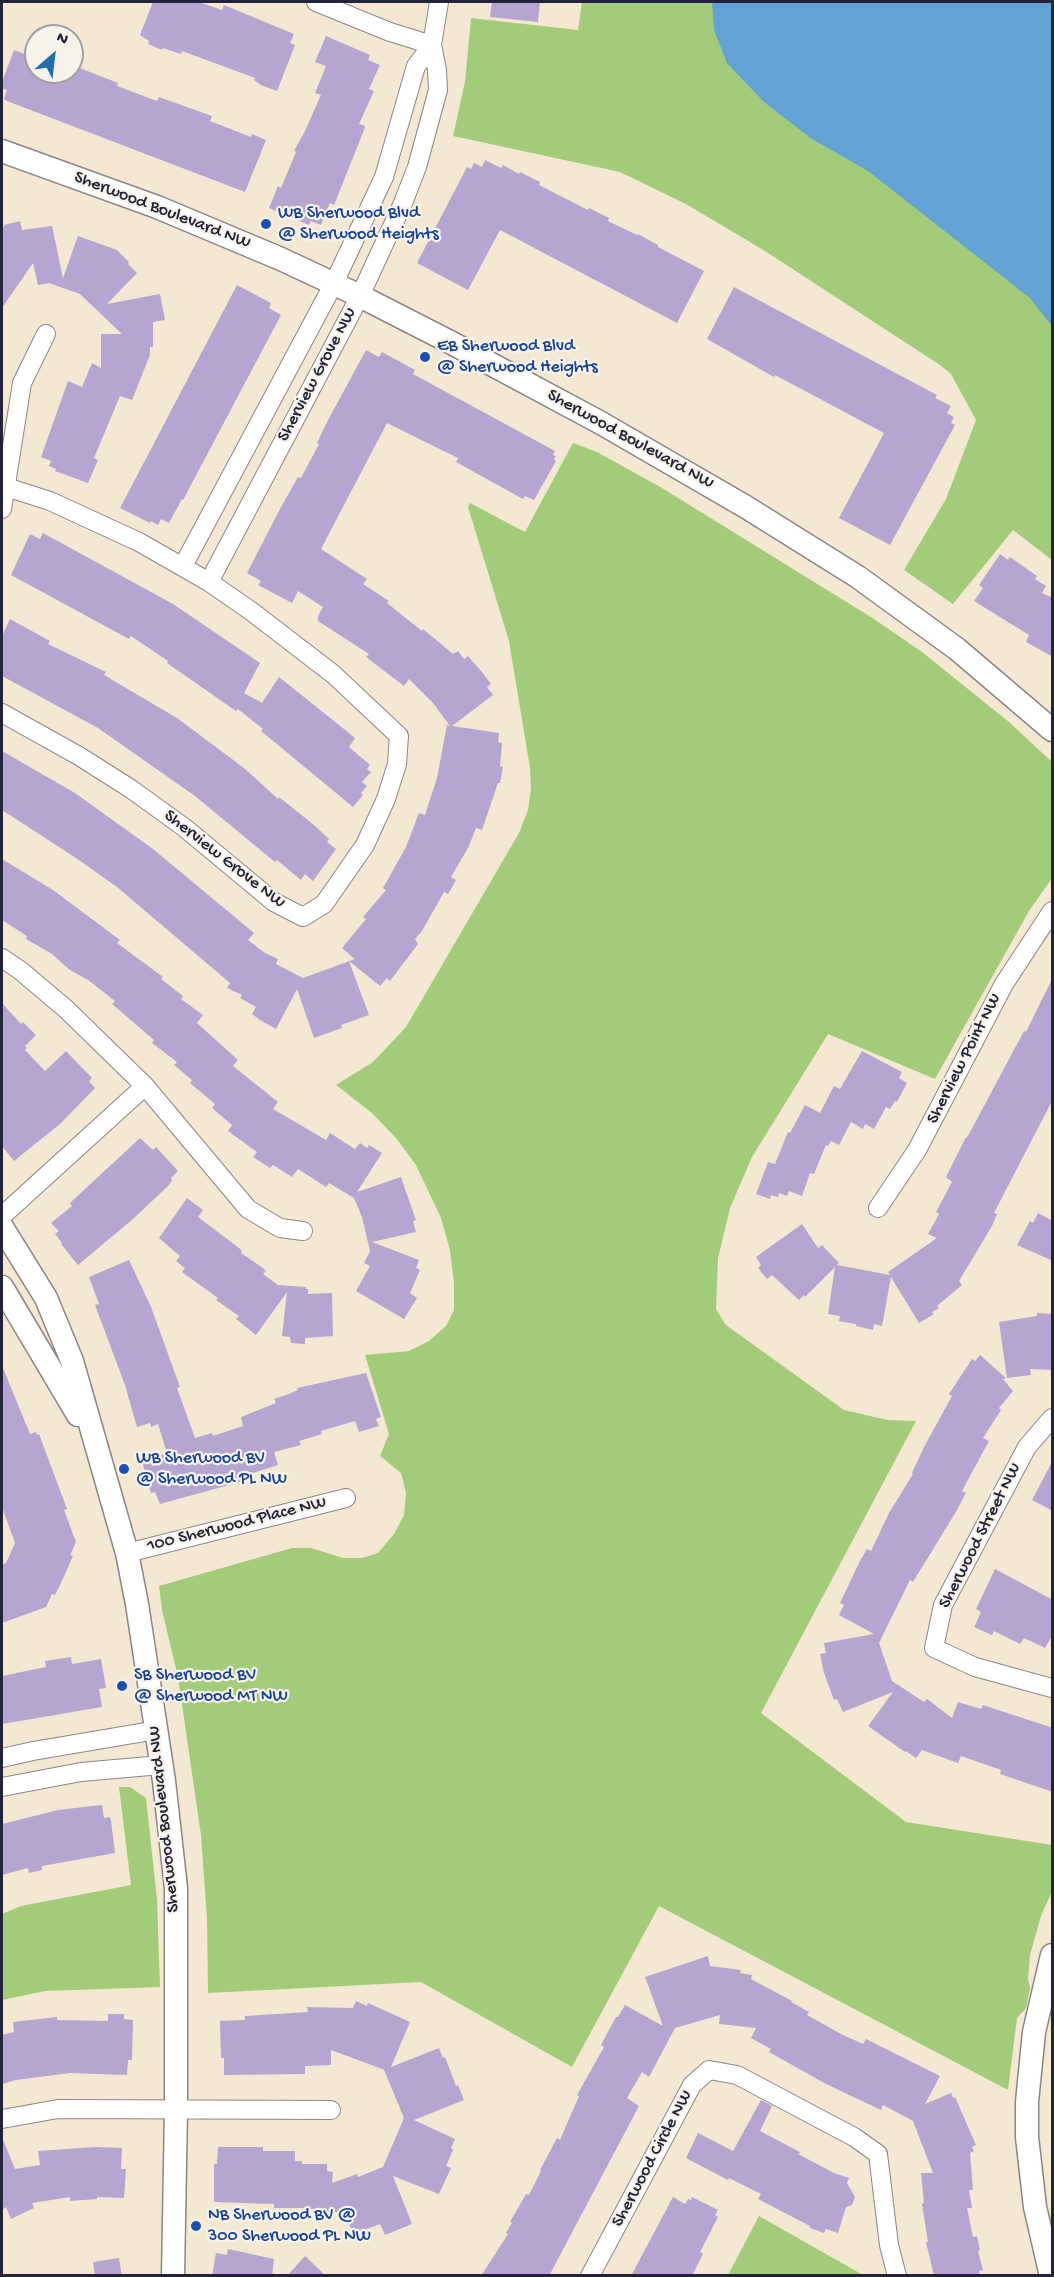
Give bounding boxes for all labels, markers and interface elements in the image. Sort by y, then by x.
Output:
north arrow [24,24,84,84]
text: N [53,29,71,50]
street label: Sherwood Boulevard NW [71,167,253,255]
place label: WB Sherwood Blvd @ Sherwood Heights [278,203,439,246]
marker: WB Sherwood Blvd @ Sherwood Heights [259,217,273,231]
street label: Sherview Grove NW [274,304,362,446]
place label: EB Sherwood Blvd @ Sherwood Heights [437,336,598,378]
marker: EB Sherwood Blvd @ Sherwood Heights [418,350,432,364]
street label: Sherwood Boulevard NW [543,385,717,495]
street label: Sherview Grove NW [159,806,289,914]
street label: Sherview Point NW [923,990,1007,1128]
place label: WB Sherwood BV @ Sherwood PL NW [136,1448,287,1490]
street label: Sherwood Street NW [935,1460,1027,1612]
marker: WB Sherwood BV @ Sherwood PL NW [117,1462,131,1476]
street label: 100 Sherwood Place NW [145,1492,329,1558]
place label: SB Sherwood BV @ Sherwood MT NW [134,1665,288,1708]
marker: SB Sherwood BV @ Sherwood MT NW [115,1679,129,1693]
street label: Sherwood Boulevard NW [144,1725,186,1913]
street label: Sherwood Circle NW [608,2087,698,2231]
place label: NB Sherwood BV @ 300 Sherwood PL NW [208,2205,371,2248]
marker: NB Sherwood BV @ 300 Sherwood PL NW [189,2219,203,2233]

